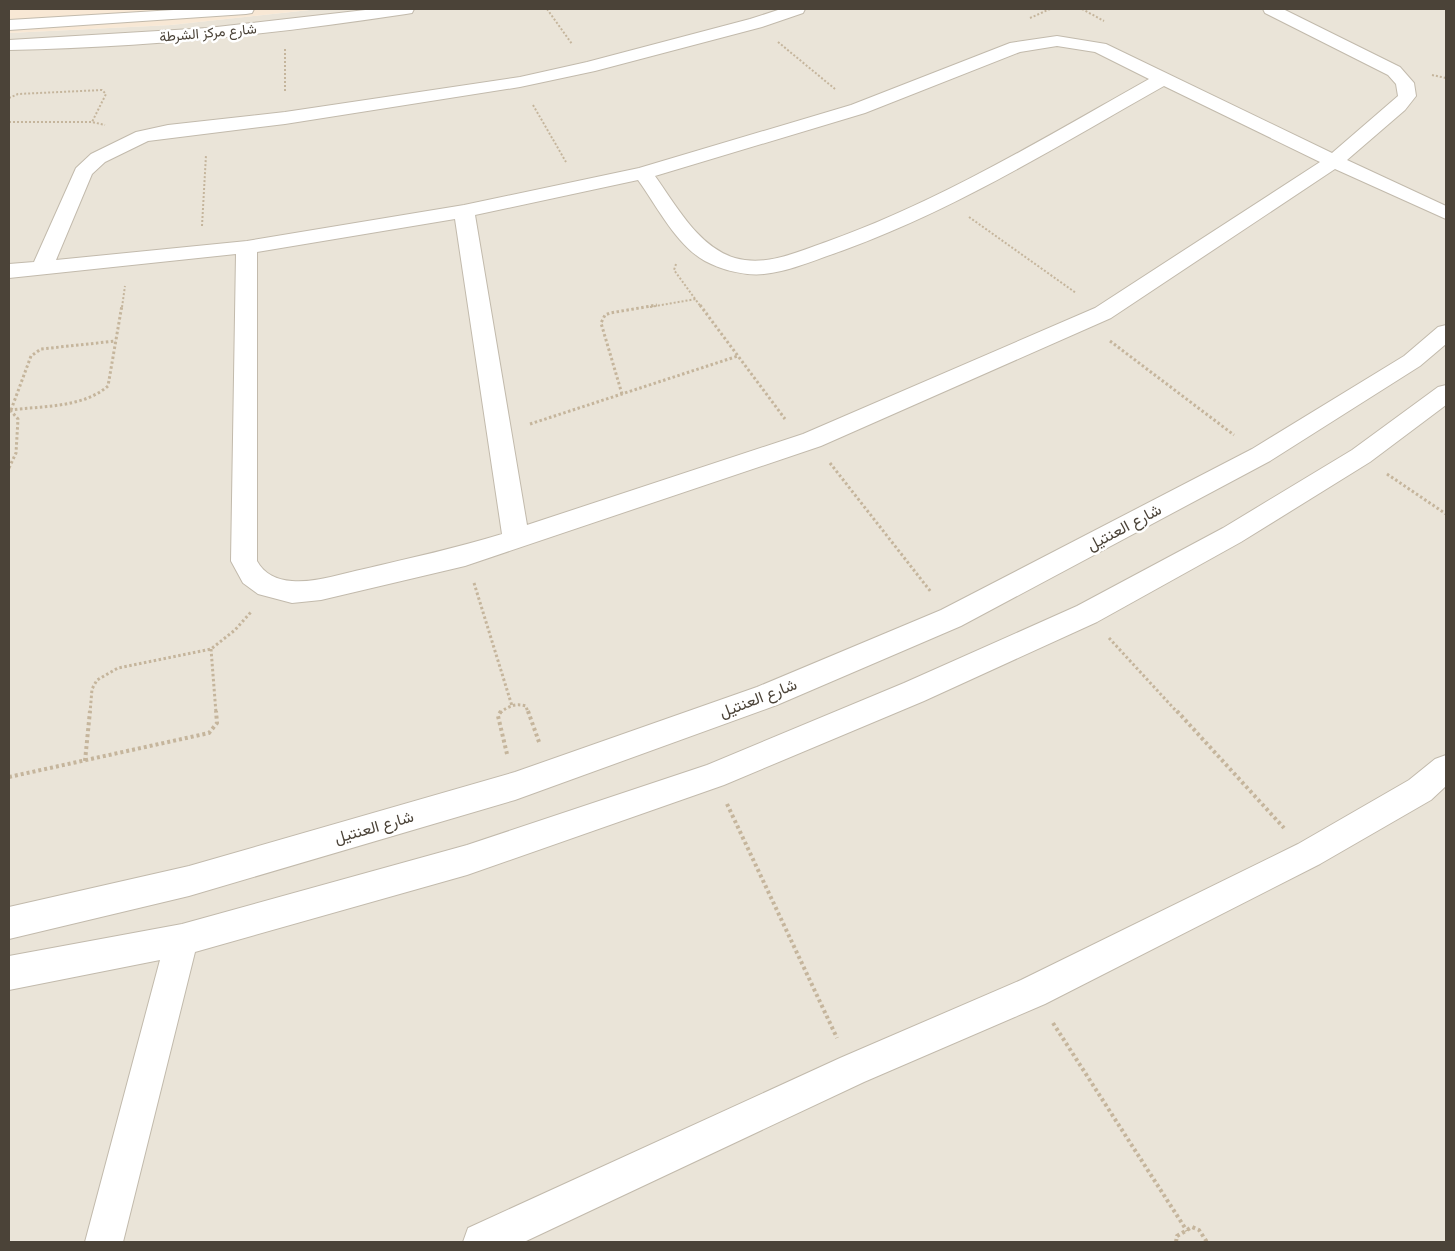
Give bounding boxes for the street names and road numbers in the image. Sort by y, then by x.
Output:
street label: شارع مركز الشرطة [159,20,258,48]
street label: شارع العنتيل [1084,499,1165,556]
street label: شارع العنتيل [716,675,800,723]
street label: شارع العنتيل [332,807,416,849]

